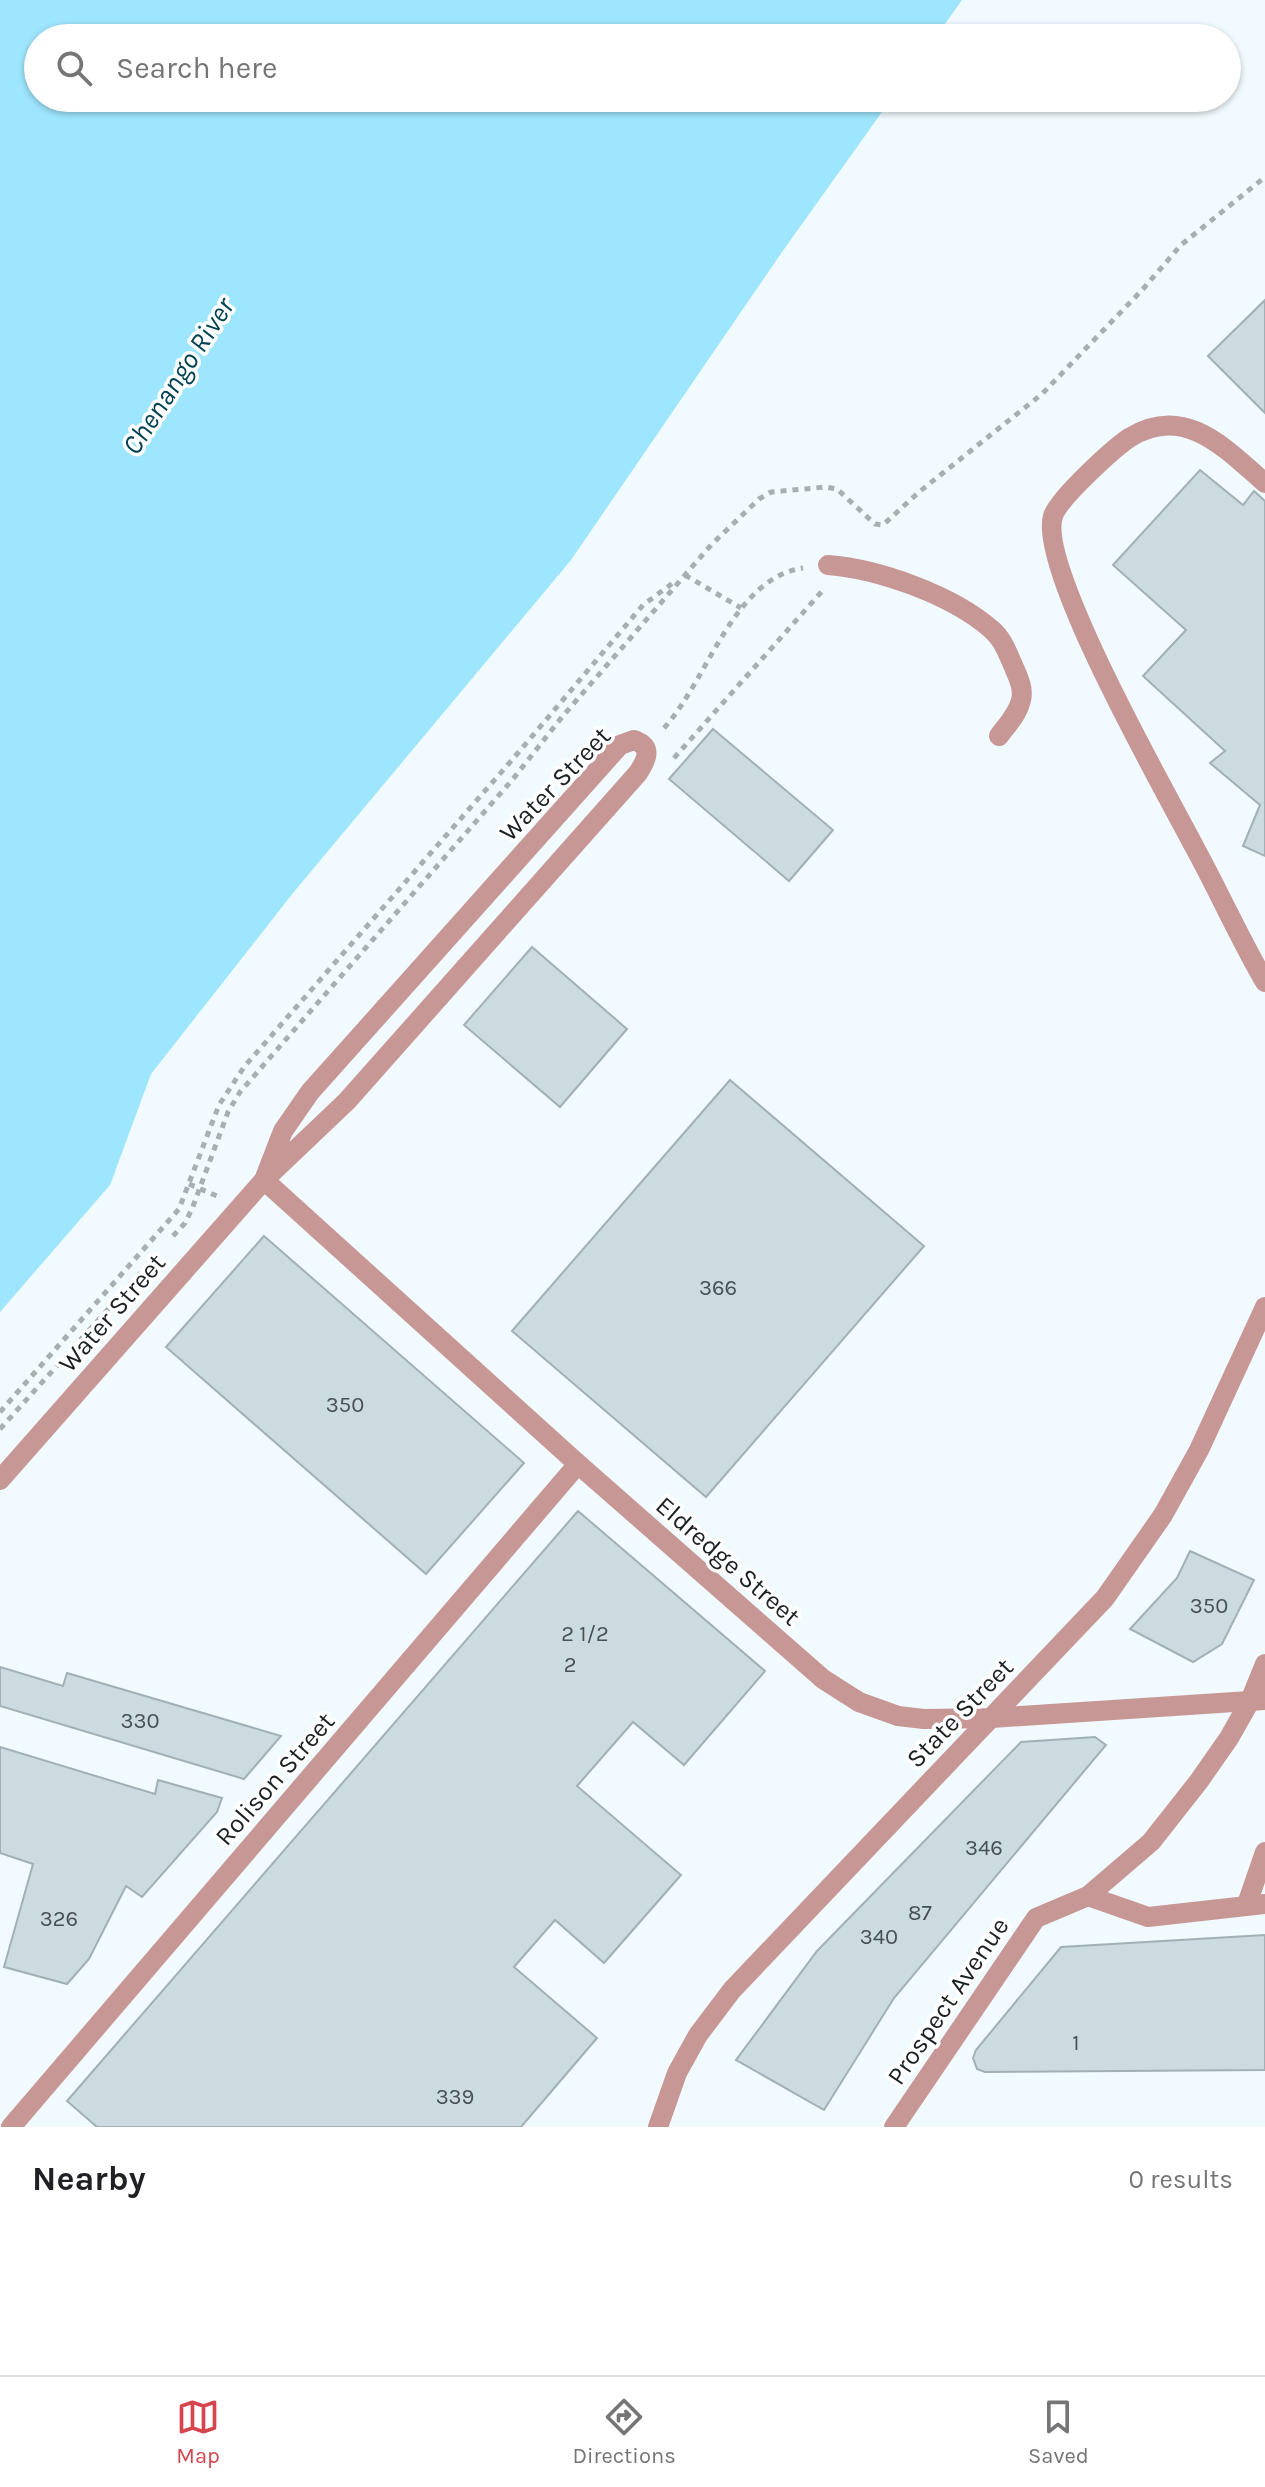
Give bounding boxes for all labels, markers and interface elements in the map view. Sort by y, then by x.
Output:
search box [24,24,1241,112]
icon: search [52,46,96,90]
text: Search here [116,50,277,86]
water label: Chenango River [115,290,242,461]
street label: Water Street [493,720,617,848]
street label: Water Street [52,1247,172,1379]
house number: 366 [699,1275,737,1301]
house number: 350 [326,1392,364,1418]
street label: Eldredge Street [650,1490,807,1632]
house number: 350 [1190,1593,1228,1619]
house number: 2 1/2 [561,1621,609,1647]
house number: 2 [564,1652,576,1678]
street label: State Street [900,1652,1020,1774]
street label: Rolison Street [209,1706,341,1852]
house number: 330 [120,1708,160,1734]
house number: 346 [965,1835,1003,1861]
house number: 87 [908,1900,932,1926]
house number: 326 [40,1906,78,1932]
street label: Prospect Avenue [881,1911,1015,2091]
house number: 340 [860,1924,898,1950]
house number: 1 [1072,2030,1080,2056]
house number: 339 [436,2084,474,2110]
text: Nearby [32,2159,146,2199]
text: 0 results [1129,2164,1233,2195]
tab: Map [176,2395,220,2469]
tab: Directions [572,2395,676,2469]
tab: Saved [1028,2395,1089,2469]

